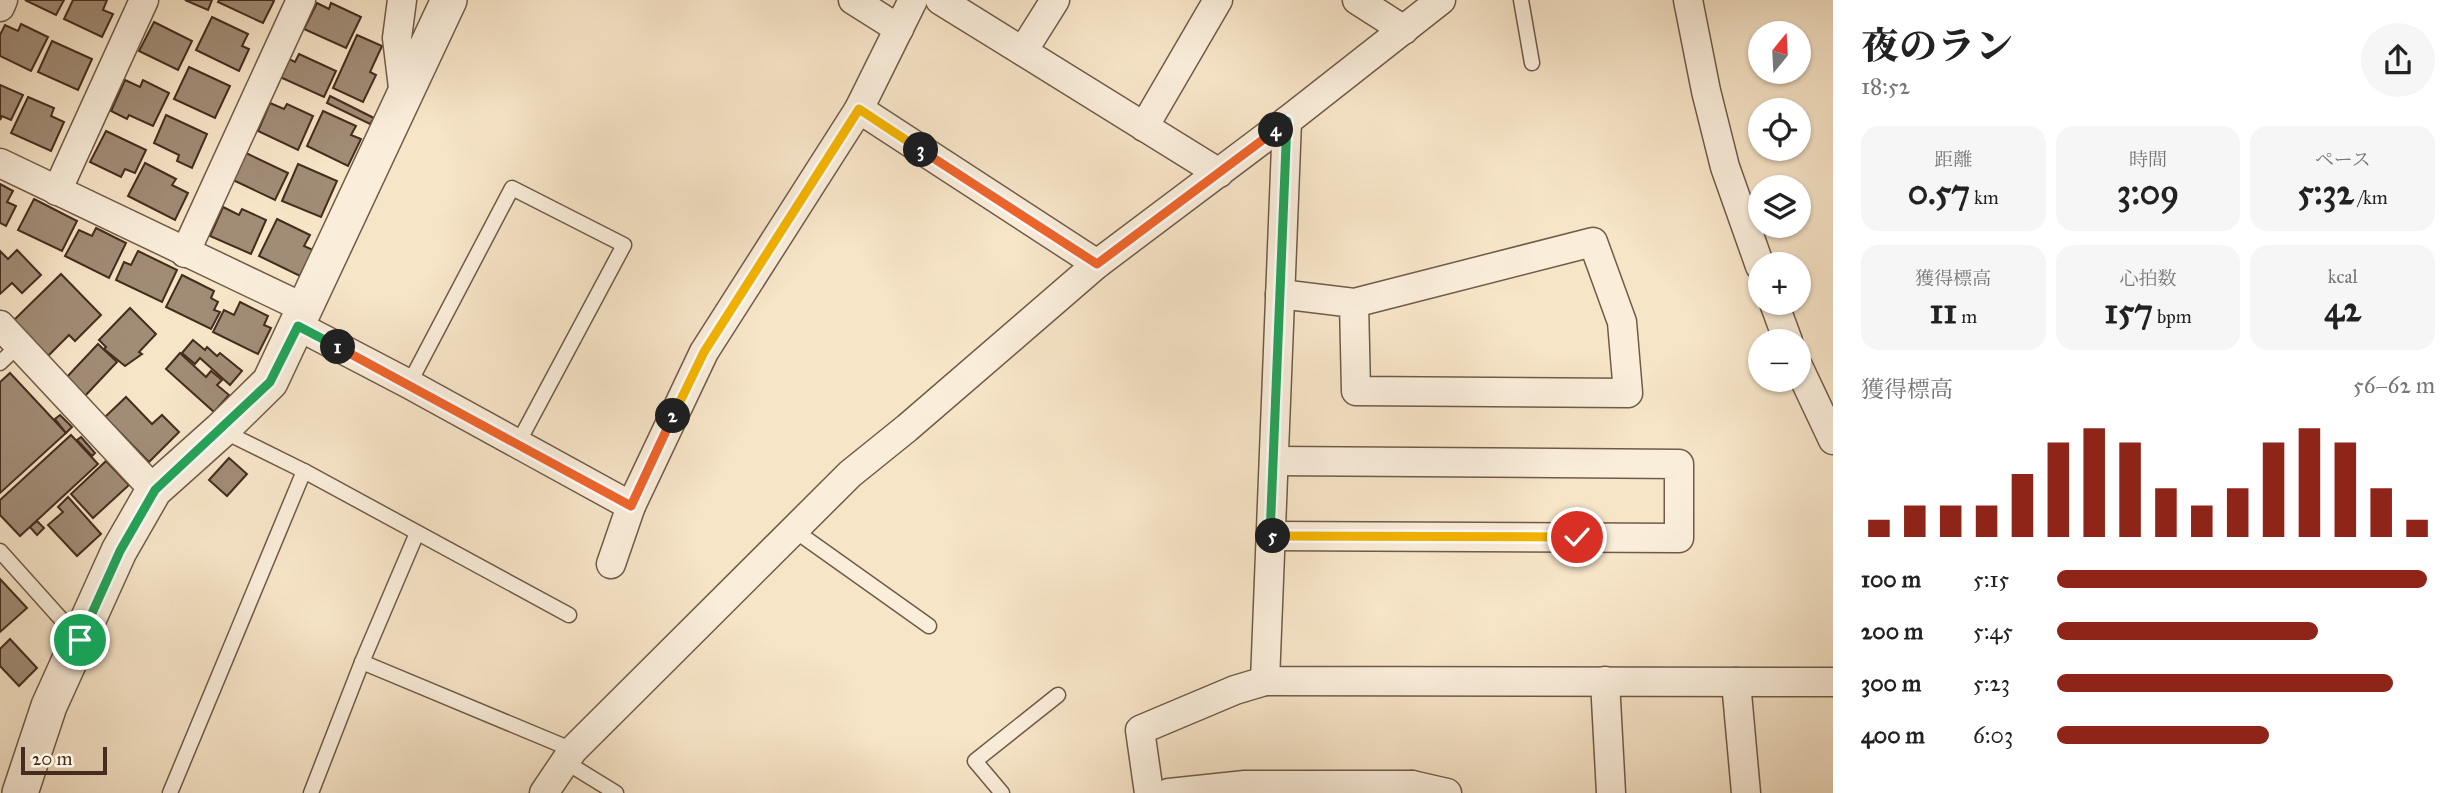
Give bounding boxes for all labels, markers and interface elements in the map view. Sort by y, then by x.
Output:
north arrow [1748,21,1811,84]
map controls [1748,21,1811,392]
text: 夜のラン [1861,23,2013,69]
button: share [2361,23,2435,97]
text: 18:52 [1861,72,1910,100]
button: locate [1748,98,1811,161]
pin: 4 [1258,113,1294,148]
text: 4 [1270,118,1281,141]
pin: 3 [904,132,939,168]
text: 3 [917,138,924,161]
text: 距離 [1934,148,1972,171]
text: 時間 [2129,148,2167,171]
text: ペース [2315,148,2371,171]
text: 0.57 [1908,171,1970,214]
text: 3:09 [2117,171,2179,214]
text: 5:32 [2297,171,2354,214]
button: layers [1748,175,1811,238]
text: km [1970,186,1999,209]
text: /km [2354,186,2388,209]
button: + [1748,252,1811,315]
text: kcal [2328,265,2358,288]
text: 獲得標高 [1915,267,1991,290]
text: 心拍数 [2119,267,2177,290]
text: 42 [2324,288,2361,331]
text: 11 [1929,290,1957,333]
text: 157 [2104,290,2153,333]
text: m [1957,305,1977,328]
text: bpm [2153,305,2192,328]
button: − [1748,329,1811,392]
pin: 1 [320,330,356,364]
text: 1 [334,335,341,358]
text: 56–62 m [2353,371,2435,399]
text: 獲得標高 [1861,375,1953,403]
pin: 2 [656,398,690,434]
text: 2 [668,404,677,427]
pin [1547,507,1607,567]
pin: 5 [1256,518,1290,554]
icon: check [1558,518,1596,556]
text: 5 [1268,524,1277,547]
text: 100 m [1861,565,1921,593]
text: 5:15 [1973,565,2009,593]
pin [50,610,110,670]
text: 200 m [1861,617,1923,645]
text: 5:45 [1973,617,2013,645]
icon: arrive [61,621,99,659]
text: 300 m [1861,669,1921,697]
text: 5:23 [1973,669,2010,697]
text: 400 m [1861,721,1925,749]
text: 6:03 [1973,721,2013,749]
scale bar [21,744,107,776]
text: 20 m [32,747,73,770]

